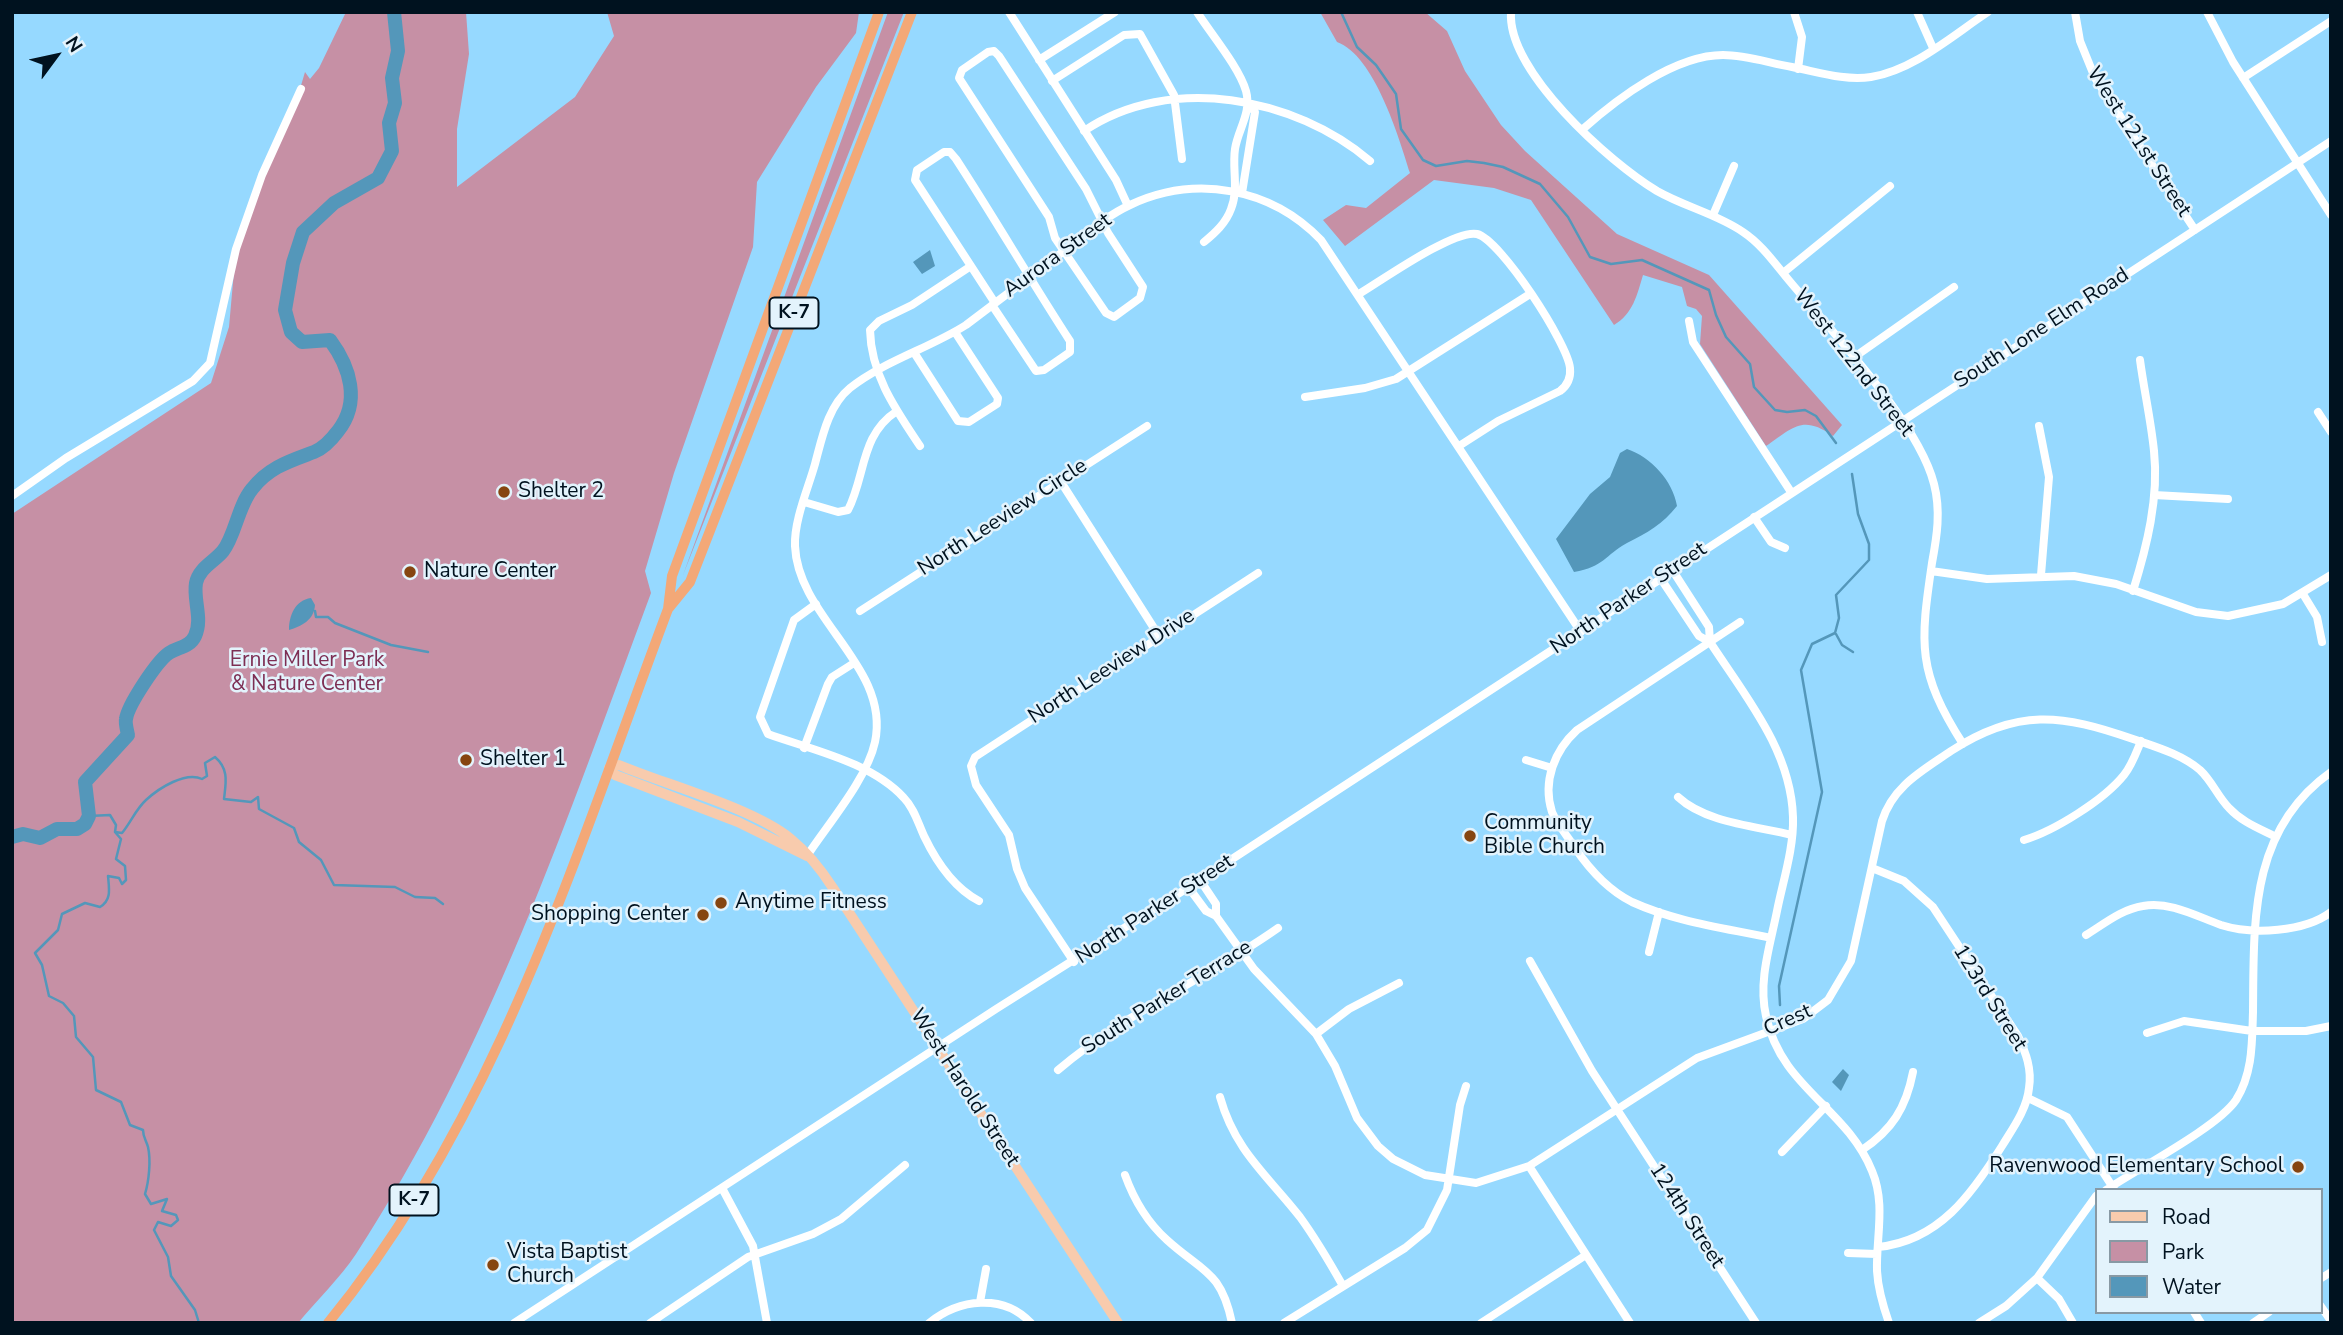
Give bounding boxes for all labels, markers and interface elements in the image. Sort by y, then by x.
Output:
north arrow [21,21,91,91]
text: N [59,32,88,58]
street label: West 121st Street [2080,62,2196,222]
street label: Aurora Street [999,208,1117,304]
street label: South Lone Elm Road [1950,263,2134,395]
street label: West 122nd Street [1788,284,1918,442]
road number: K-7 [770,298,818,328]
street label: North Leeview Circle [914,454,1092,582]
place label: Shelter 2 [518,479,604,505]
marker: Shelter 2 [496,484,512,500]
street label: North Parker Street [1546,537,1712,661]
place label: Nature Center [424,559,556,585]
marker: Nature Center [402,564,418,580]
street label: North Leeview Drive [1024,604,1200,730]
park label: Ernie Miller Park & Nature Center [230,648,384,698]
place label: Shelter 1 [480,747,566,773]
marker: Shelter 1 [458,752,474,768]
place label: Community Bible Church [1484,811,1605,861]
marker: Community Bible Church [1462,828,1478,844]
street label: North Parker Street [1071,850,1239,970]
place label: Anytime Fitness [735,890,887,916]
marker: Anytime Fitness [713,895,729,911]
place label: Shopping Center [531,902,689,928]
marker: Shopping Center [695,907,711,923]
street label: South Parker Terrace [1077,935,1257,1061]
street label: 123rd Street [1946,940,2032,1056]
street label: Crest [1760,999,1816,1043]
street label: West Harold Street [904,1004,1024,1172]
place label: Ravenwood Elementary School [1989,1154,2284,1180]
street label: 124th Street [1643,1159,1729,1273]
marker: Ravenwood Elementary School [2290,1159,2306,1175]
road number: K-7 [390,1184,438,1216]
legend [2094,1188,2322,1314]
text: Road [2162,1203,2211,1231]
text: Park [2162,1238,2204,1266]
place label: Vista Baptist Church [507,1240,627,1290]
marker: Vista Baptist Church [485,1257,501,1273]
text: Water [2162,1273,2221,1301]

